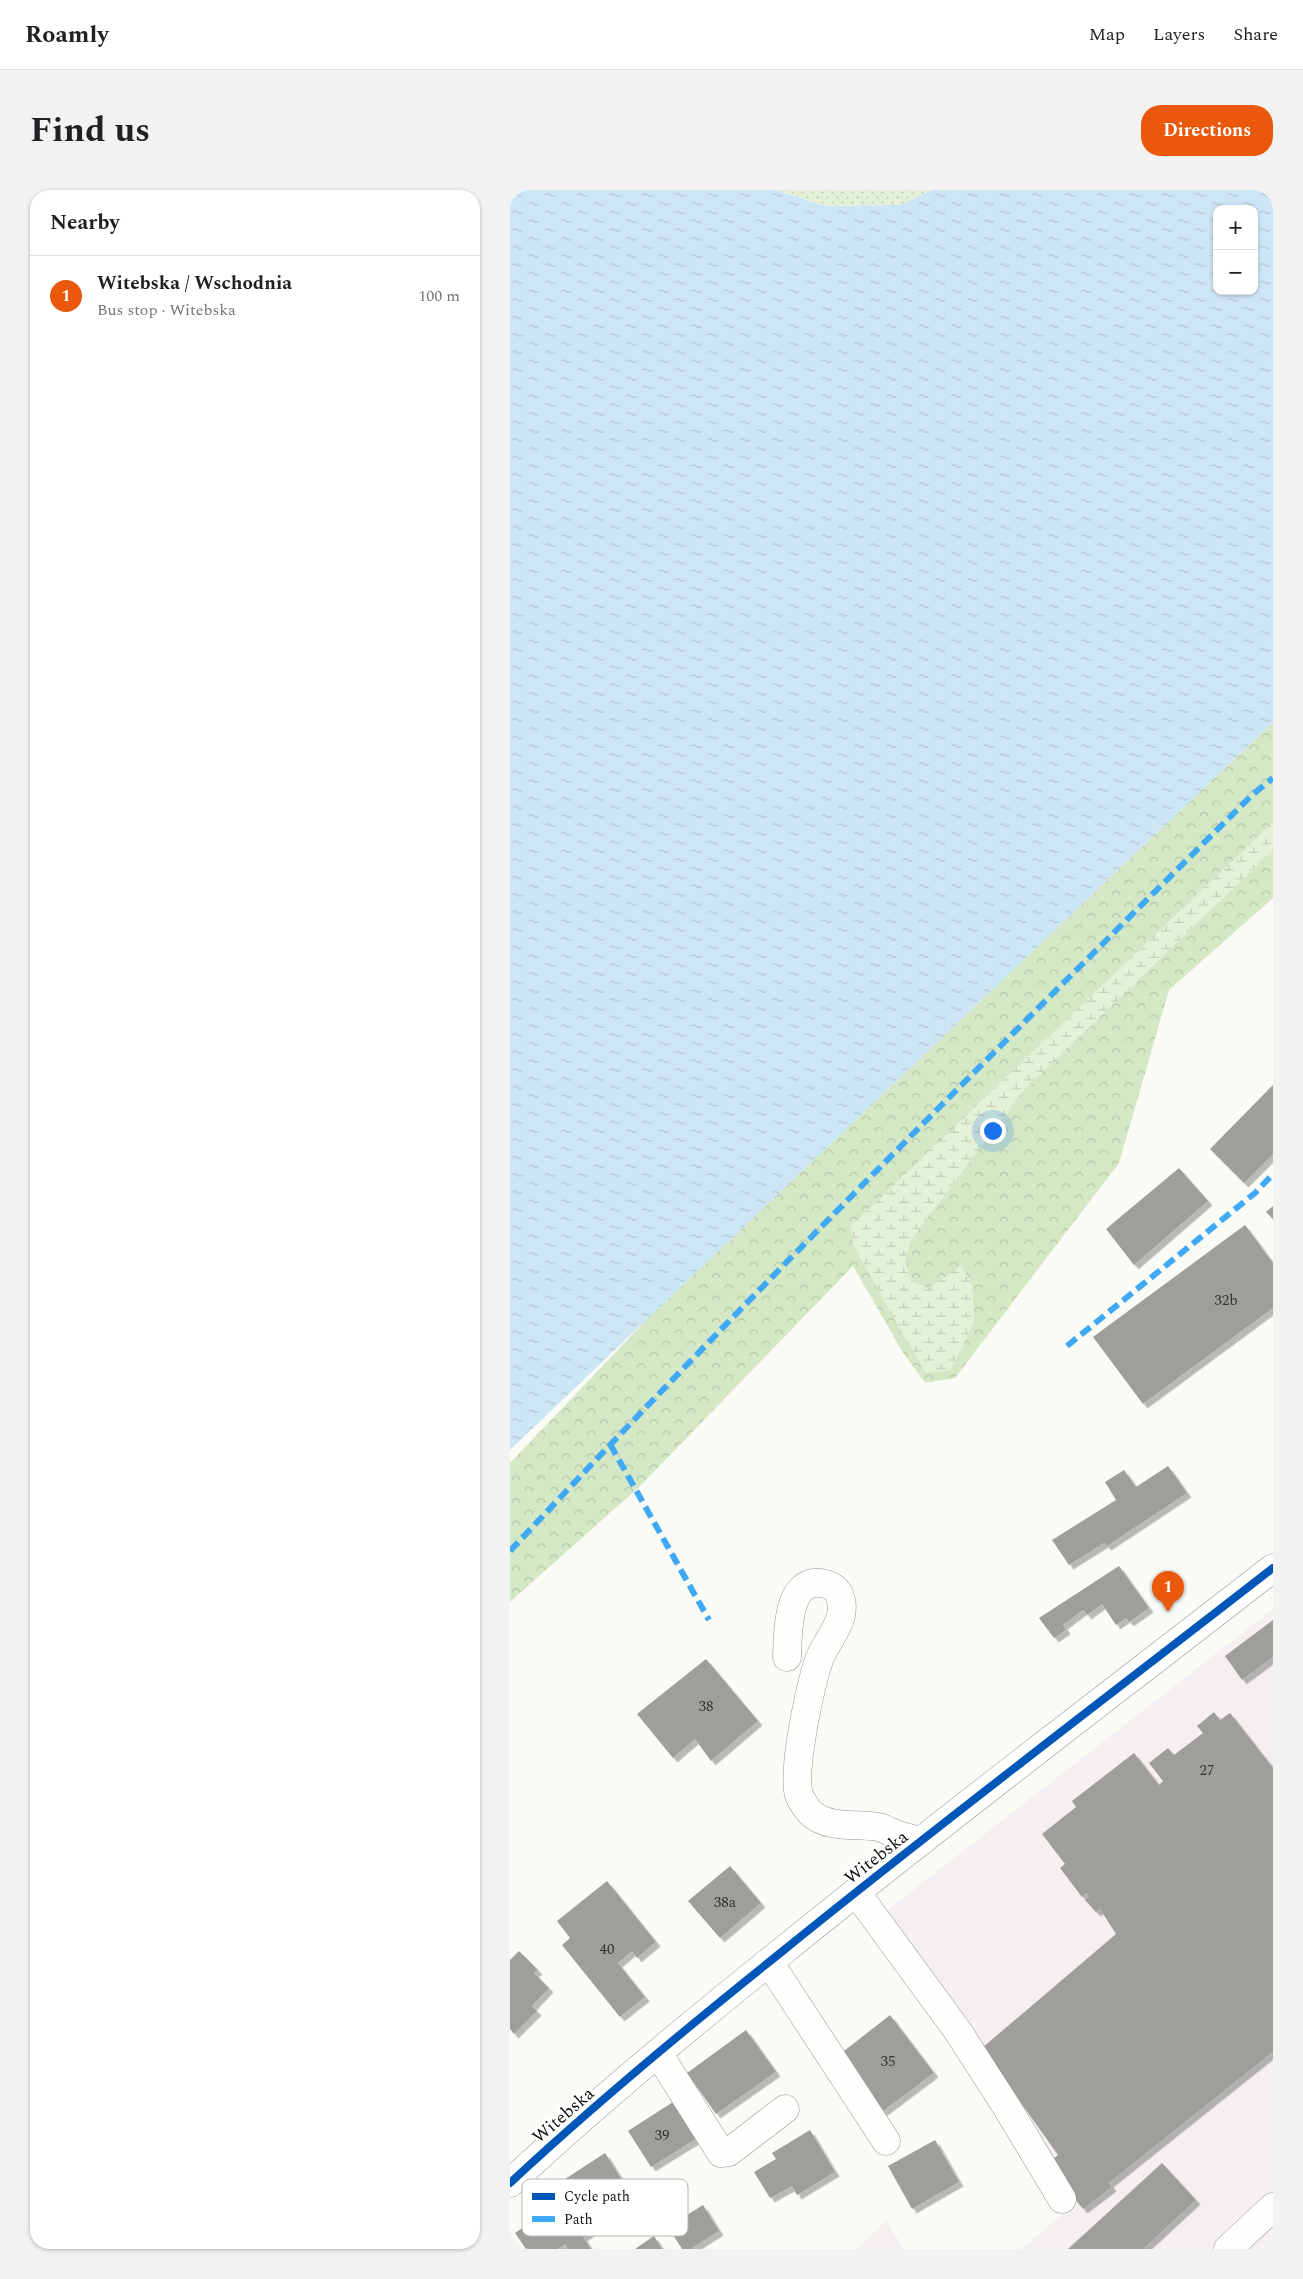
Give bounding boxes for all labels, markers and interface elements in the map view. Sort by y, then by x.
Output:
text: Roamly [25,17,109,53]
text: Map [1089,21,1125,48]
text: Layers [1153,21,1205,48]
text: Share [1233,21,1278,48]
text: Find us [30,104,150,157]
button: Directions [1141,105,1273,156]
map controls [1213,205,1258,295]
button: + [1213,205,1258,250]
text: Nearby [50,207,120,239]
button: − [1213,250,1258,295]
text: Witebska / Wschodnia [97,269,292,298]
text: 1 [62,284,70,308]
text: 100 m [418,284,460,308]
text: Bus stop · Witebska [97,298,236,322]
your location [980,1118,1006,1144]
house number: 32b [1214,1289,1238,1312]
pin: 1 [1152,1571,1184,1612]
house number: 38 [698,1695,714,1718]
house number: 27 [1199,1759,1215,1782]
street label: Witebska [839,1824,914,1891]
house number: 38a [714,1891,737,1914]
house number: 40 [599,1938,615,1961]
house number: 35 [880,2050,896,2073]
street label: Witebska [526,2081,600,2150]
house number: 39 [654,2124,670,2147]
legend [522,2179,688,2236]
text: Cycle path [564,2186,630,2207]
text: Path [564,2209,593,2230]

